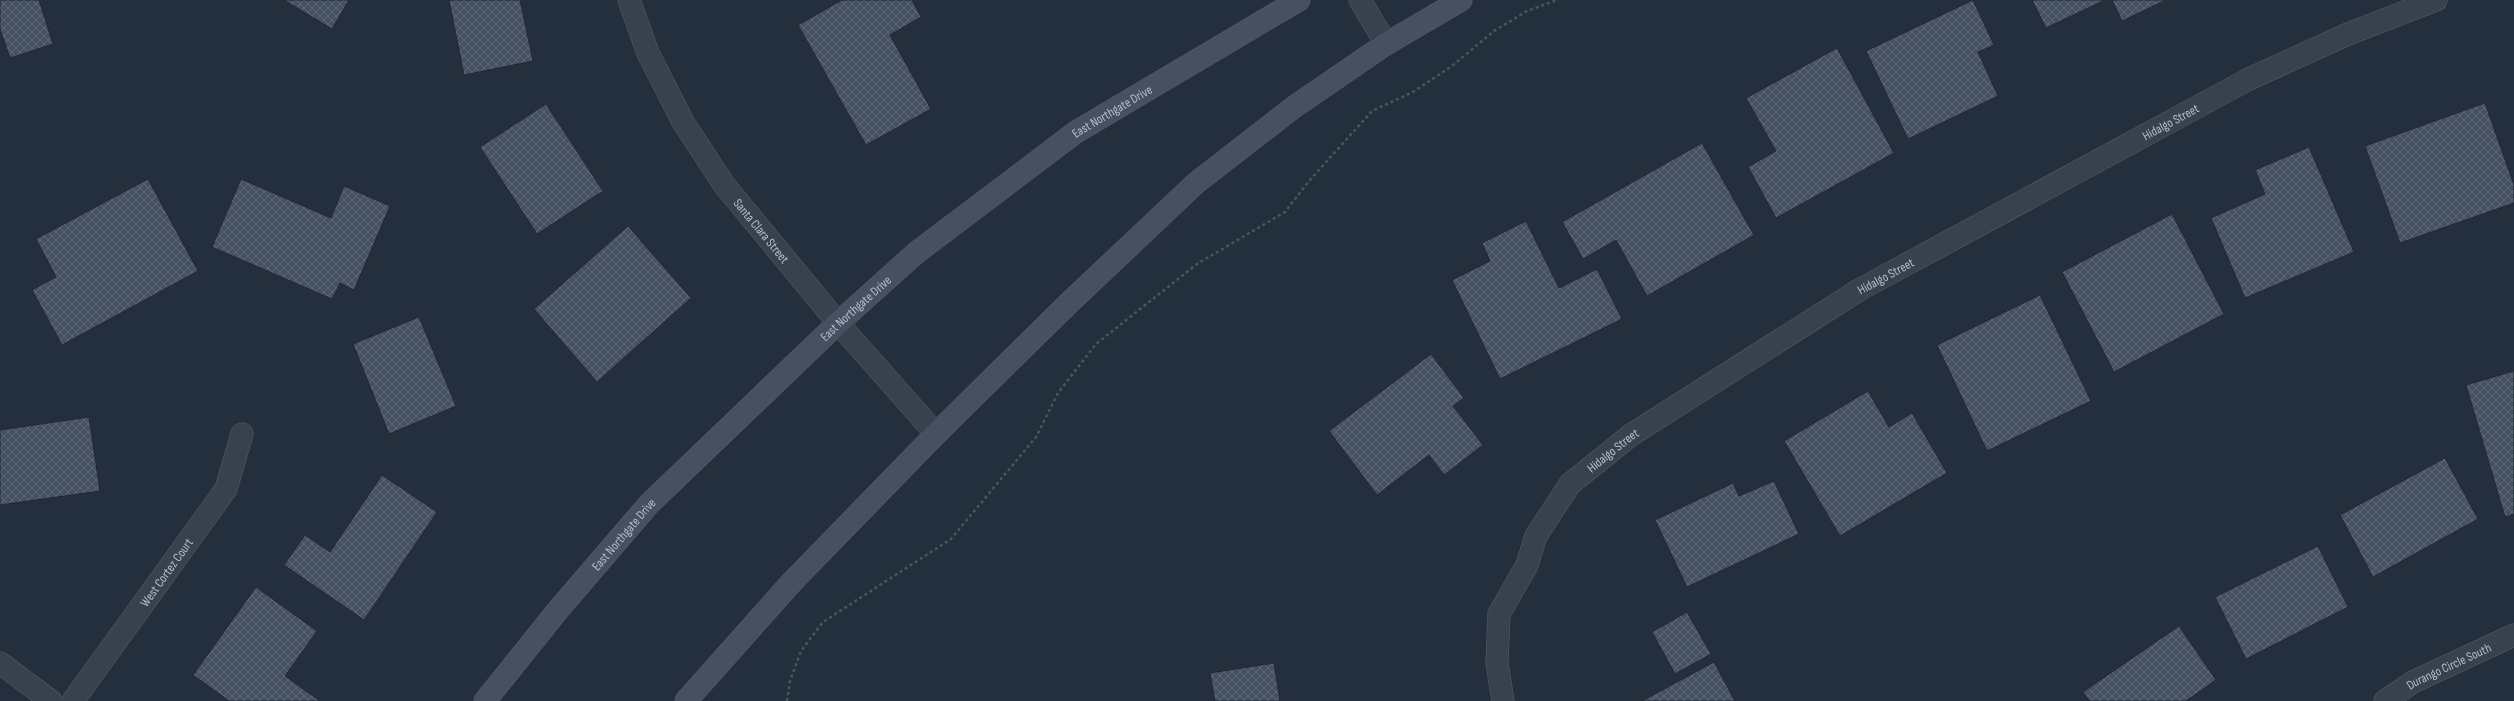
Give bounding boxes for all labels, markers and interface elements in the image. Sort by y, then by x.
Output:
street label: East Northgate Drive [1069,82,1155,141]
street label: Hidalgo Street [2140,101,2202,144]
street label: Santa Clara Street [730,196,792,267]
street label: Hidalgo Street [1855,255,1917,298]
street label: East Northgate Drive [817,272,895,345]
street label: Hidalgo Street [1584,425,1642,476]
street label: East Northgate Drive [589,495,659,574]
street label: West Cortez Court [137,535,197,610]
street label: Durango Circle South [2404,640,2494,693]

